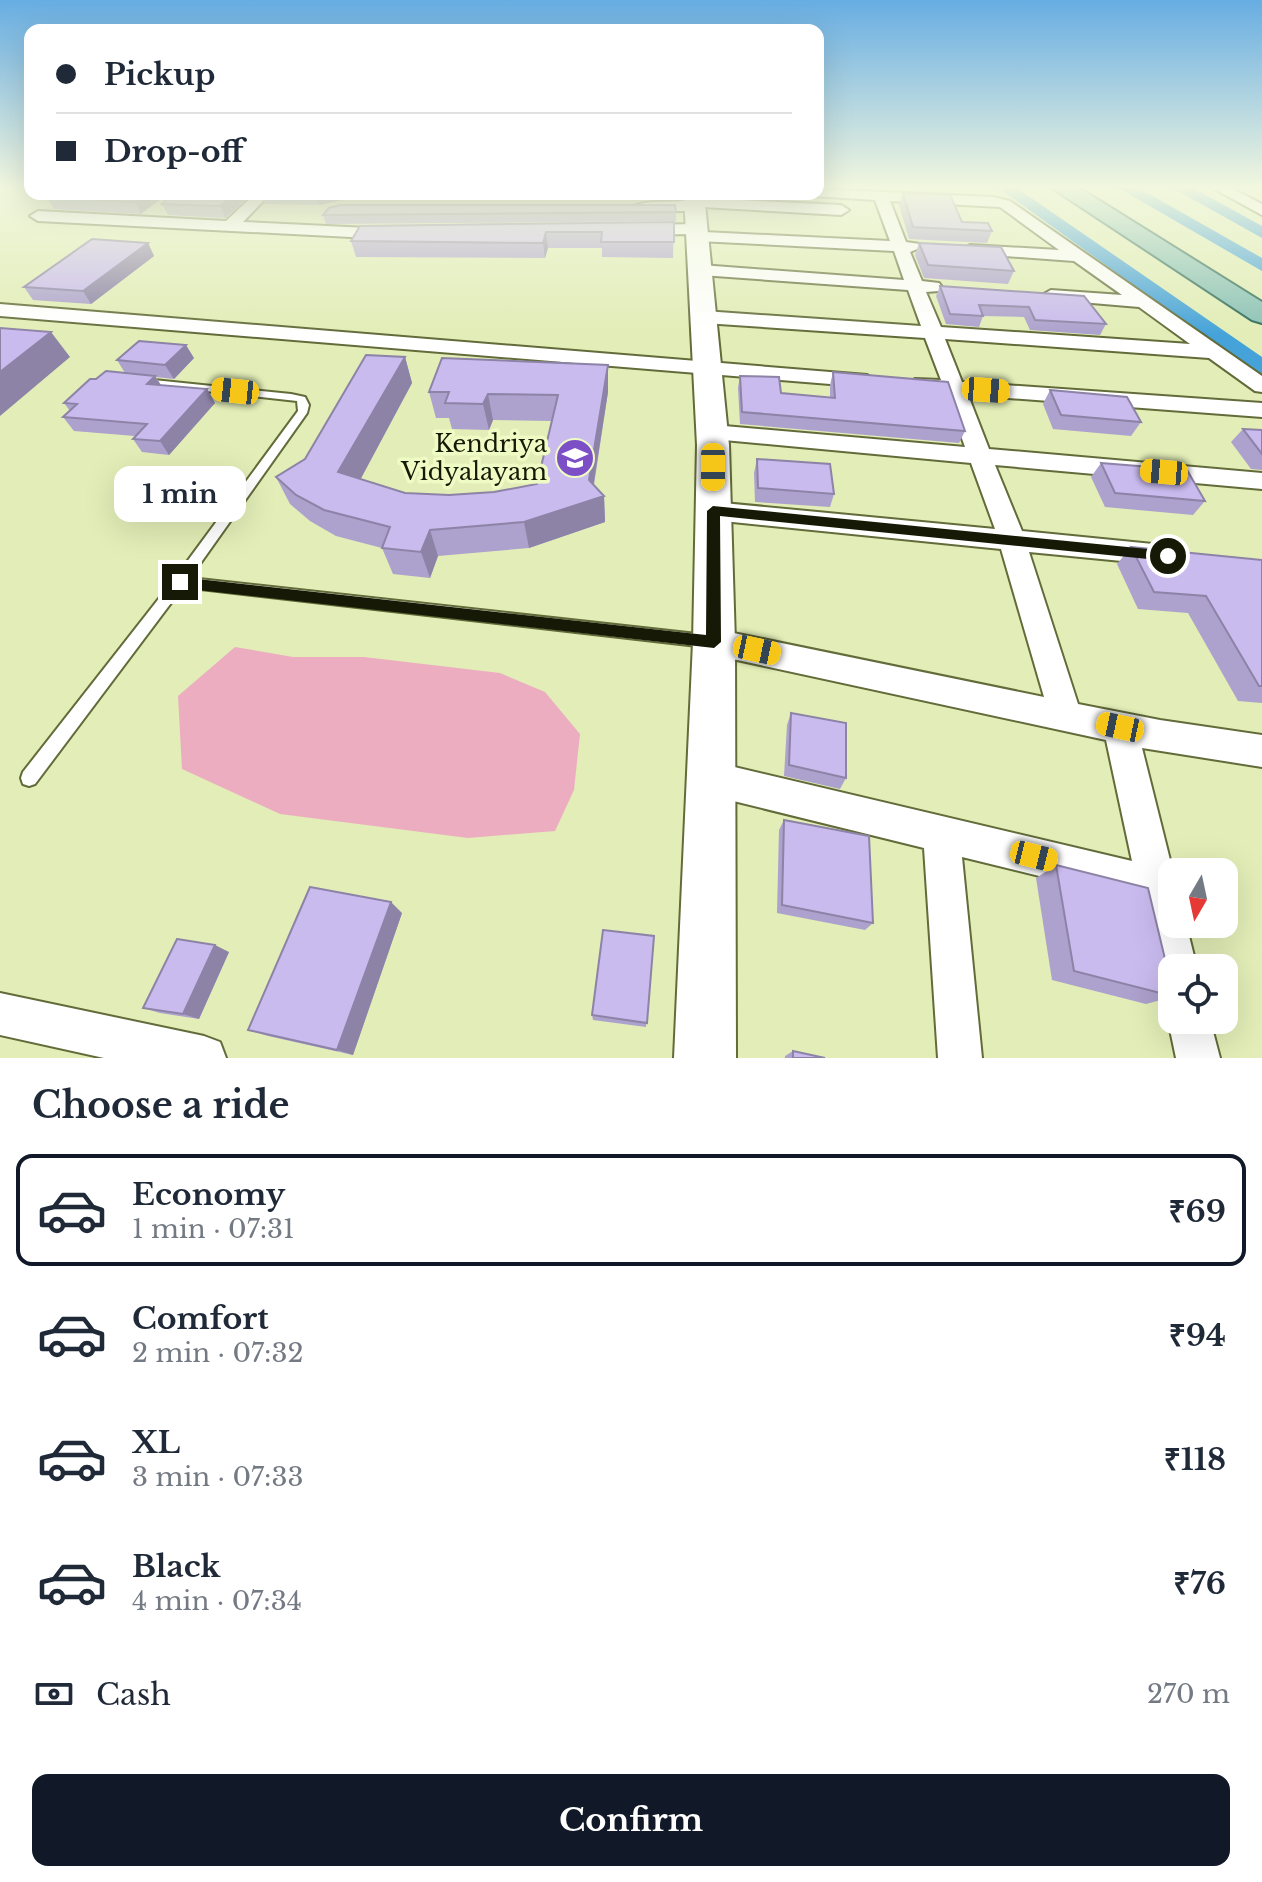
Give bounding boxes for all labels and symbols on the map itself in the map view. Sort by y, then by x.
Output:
car [961,376,1011,404]
car [210,377,260,405]
place label: Kendriya Vidyalayam [400,429,548,486]
school or university icon: Kendriya Vidyalayam [554,437,596,479]
car [701,443,725,491]
car [1139,458,1189,486]
callout: 1 min [114,466,246,522]
route start [1150,538,1186,574]
route end [162,564,198,600]
car [731,633,783,667]
car [1094,710,1146,744]
car [1008,839,1060,873]
north arrow [1158,858,1238,938]

